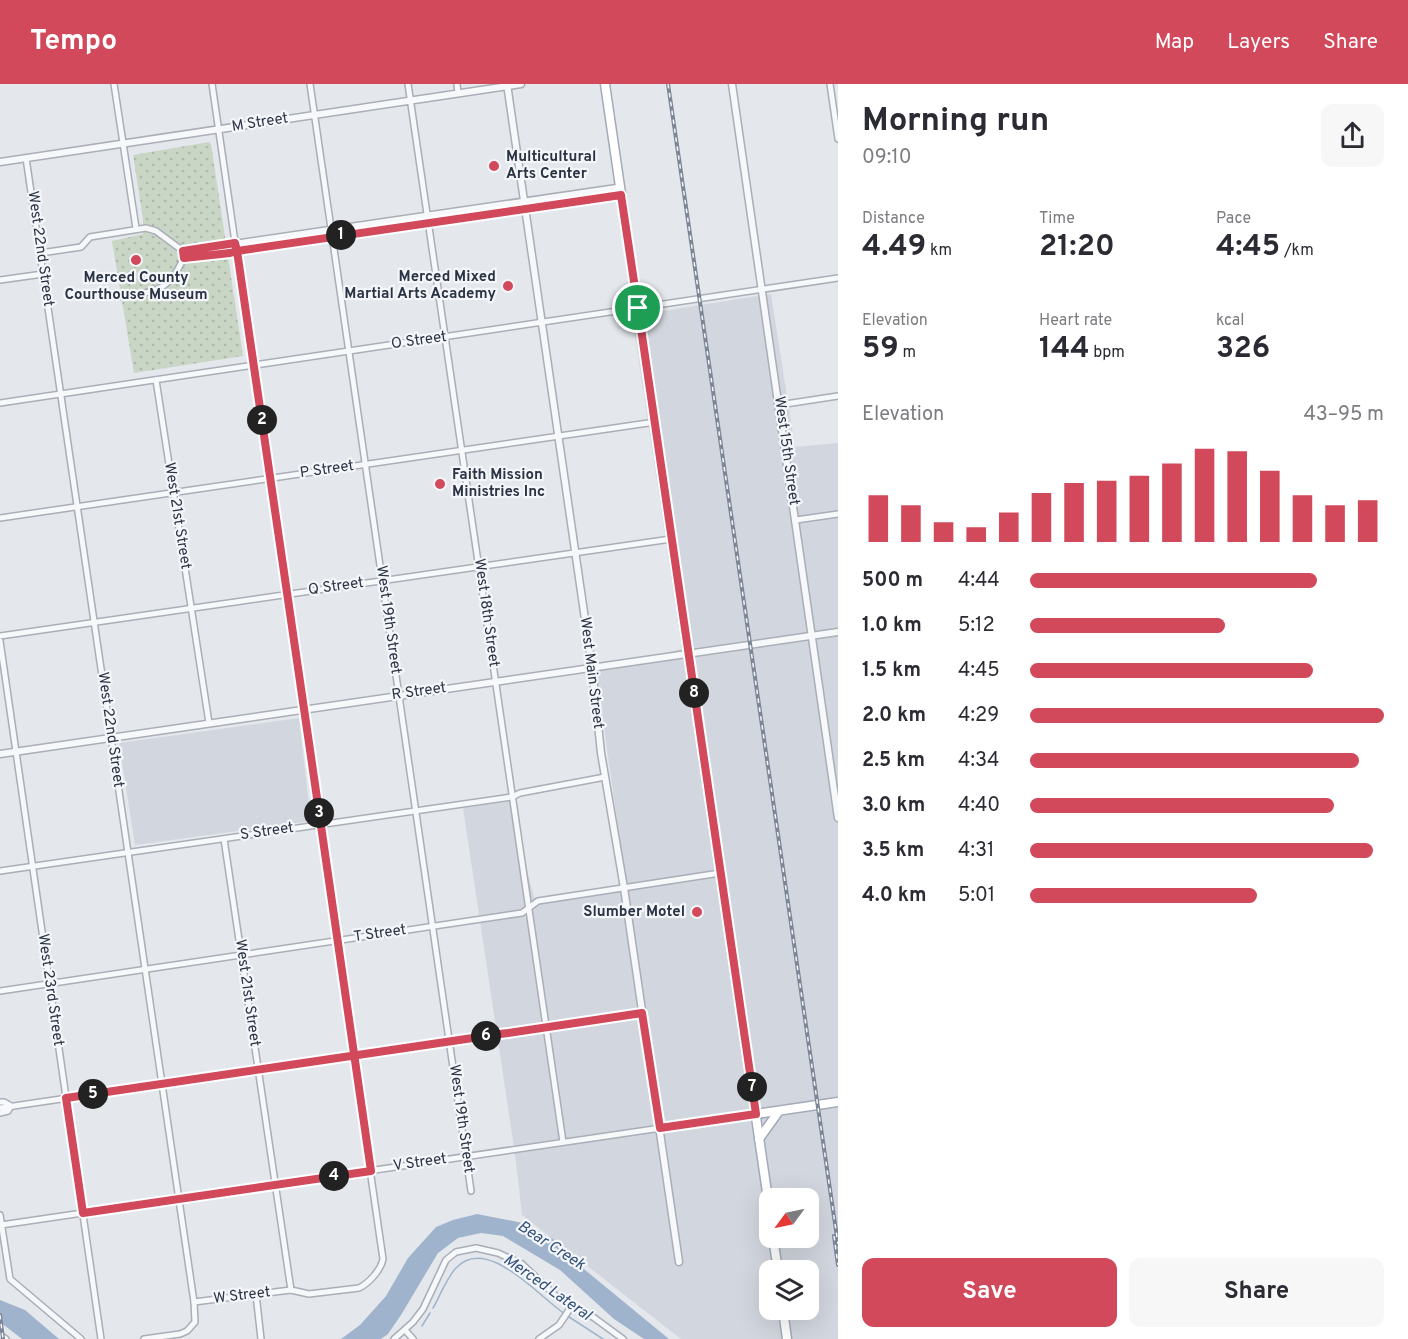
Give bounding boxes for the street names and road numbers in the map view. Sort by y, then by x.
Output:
street label: M Street [230,109,290,137]
street label: West 22nd Street [22,190,58,308]
street label: O Street [390,328,448,354]
street label: West 15th Street [769,395,803,507]
street label: P Street [299,457,355,483]
street label: West 21st Street [159,461,195,571]
street label: West 18th Street [469,557,503,669]
street label: West 19th Street [371,564,405,676]
street label: Q Street [307,574,365,600]
street label: West Main Street [575,616,607,730]
street label: West 22nd Street [92,671,128,789]
street label: R Street [391,679,447,705]
street label: S Street [239,819,295,845]
street label: T Street [352,921,408,947]
street label: West 23rd Street [33,933,67,1047]
street label: West 21st Street [230,938,264,1048]
street label: West 19th Street [444,1063,478,1175]
street label: V Street [392,1150,448,1176]
street label: W Street [212,1283,272,1309]

